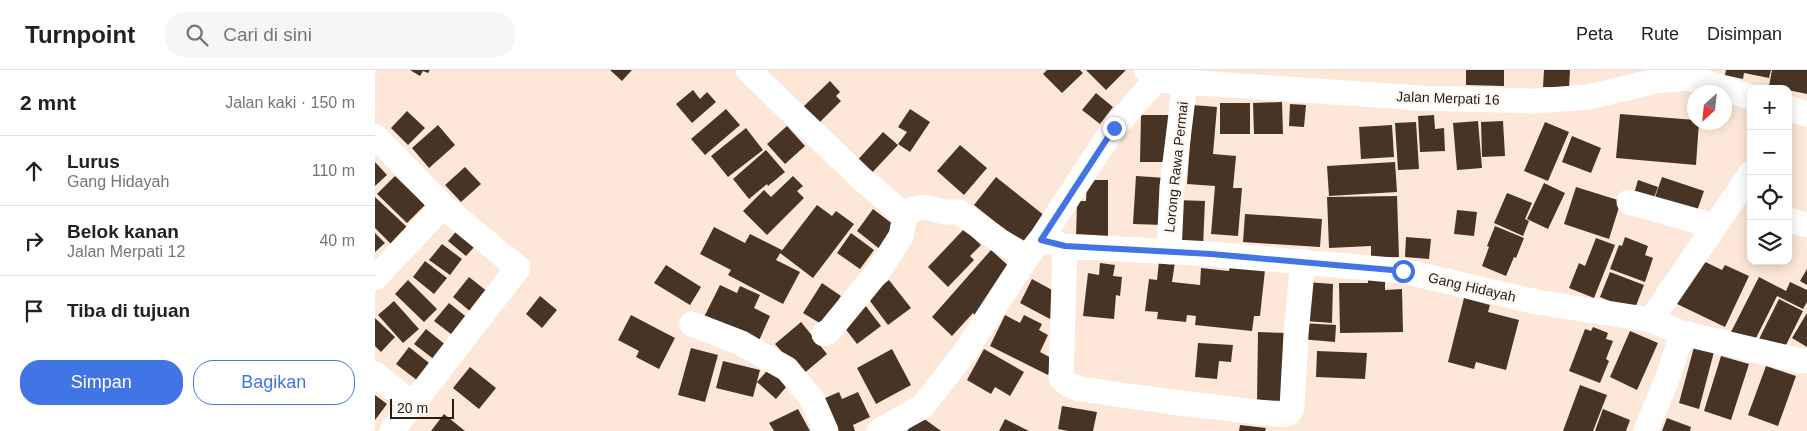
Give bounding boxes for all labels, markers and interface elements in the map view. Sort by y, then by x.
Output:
search box [165,12,515,57]
text: Turnpoint [25,21,135,48]
icon: search [183,21,211,49]
text: Cari di sini [223,24,312,45]
text: Peta [1576,24,1613,44]
text: Rute [1641,24,1679,44]
text: Disimpan [1707,24,1782,44]
north arrow [1687,85,1732,130]
map controls [1747,85,1792,265]
button: + [1747,85,1792,130]
street label: Jalan Merpati 16 [1396,88,1500,108]
text: 2 mnt [20,91,76,114]
text: Jalan kaki · 150 m [225,94,355,111]
street label: Lorong Rawa Permai [1161,101,1191,233]
route end [1103,117,1126,140]
button: − [1747,130,1792,175]
text: Lurus [67,151,120,172]
icon: ahead [20,157,48,185]
text: 110 m [312,162,355,179]
text: Gang Hidayah [67,173,169,190]
button: locate [1747,175,1792,220]
button: layers [1747,220,1792,265]
text: Belok kanan [67,221,179,242]
icon: right [20,227,48,255]
text: 40 m [319,232,355,249]
text: Jalan Merpati 12 [67,243,185,260]
route start [1392,260,1415,283]
street label: Gang Hidayah [1427,269,1517,305]
icon: arrive [20,297,48,325]
text: Tiba di tujuan [67,300,190,321]
button: Simpan [20,360,183,405]
button: Bagikan [193,360,355,405]
scale bar [390,396,454,419]
text: 20 m [397,400,428,416]

